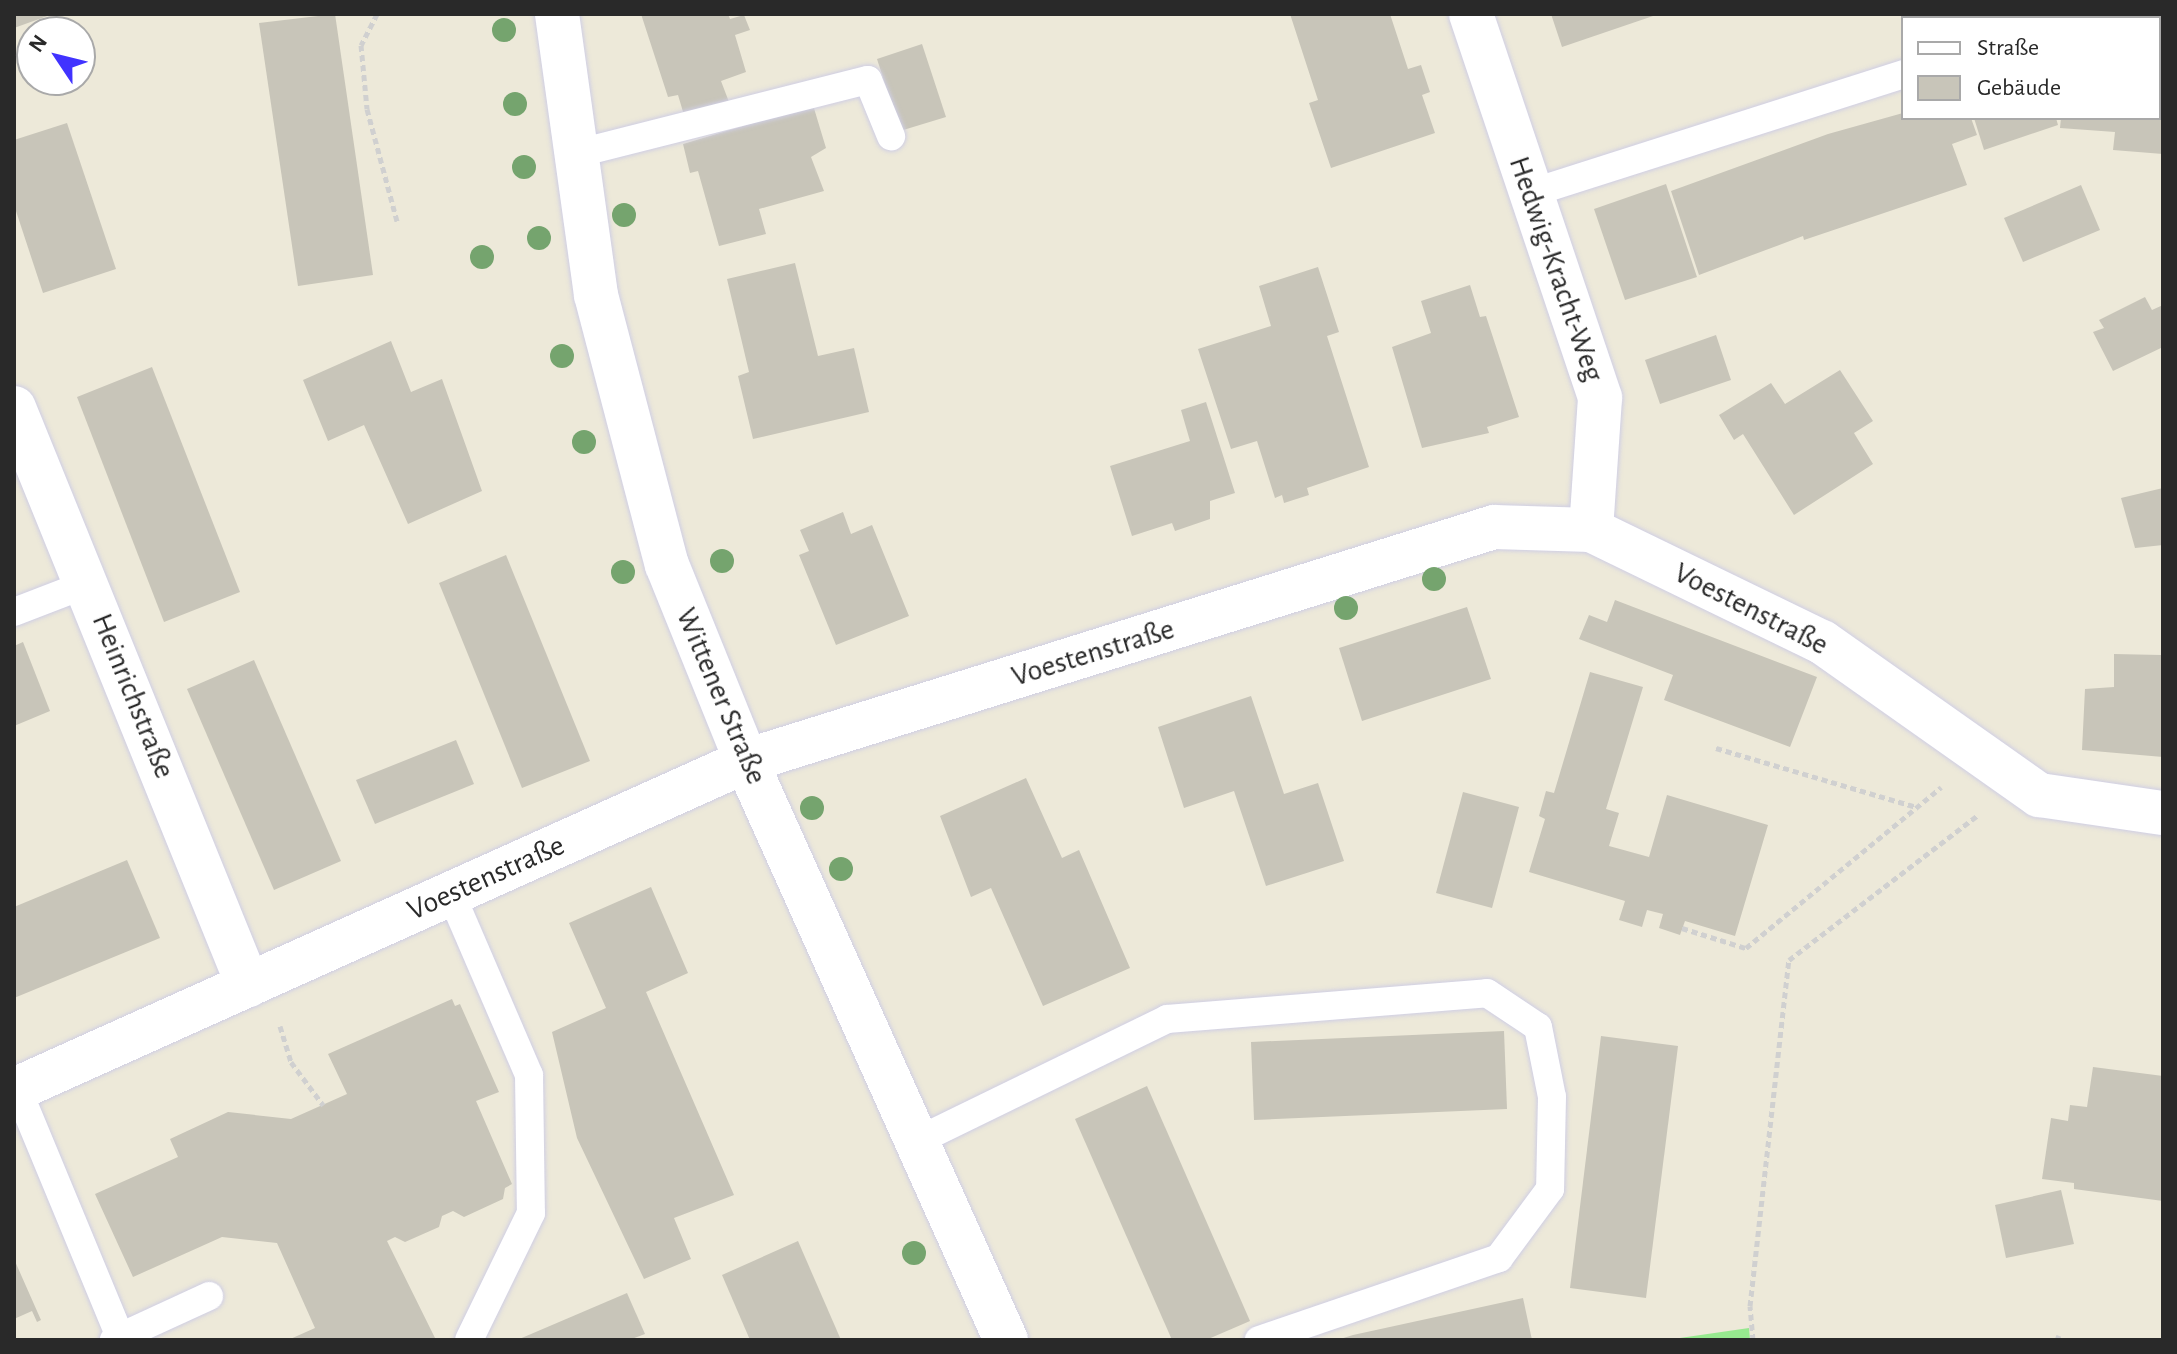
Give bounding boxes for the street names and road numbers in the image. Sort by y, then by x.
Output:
street label: Hedwig-Kracht-Weg [1501,152,1611,386]
street label: Voestenstraße [1668,555,1834,663]
street label: Wittener Straße [668,602,774,790]
street label: Heinrichstraße [84,608,182,784]
street label: Voestenstraße [1007,611,1179,695]
street label: Voestenstraße [402,827,570,929]

